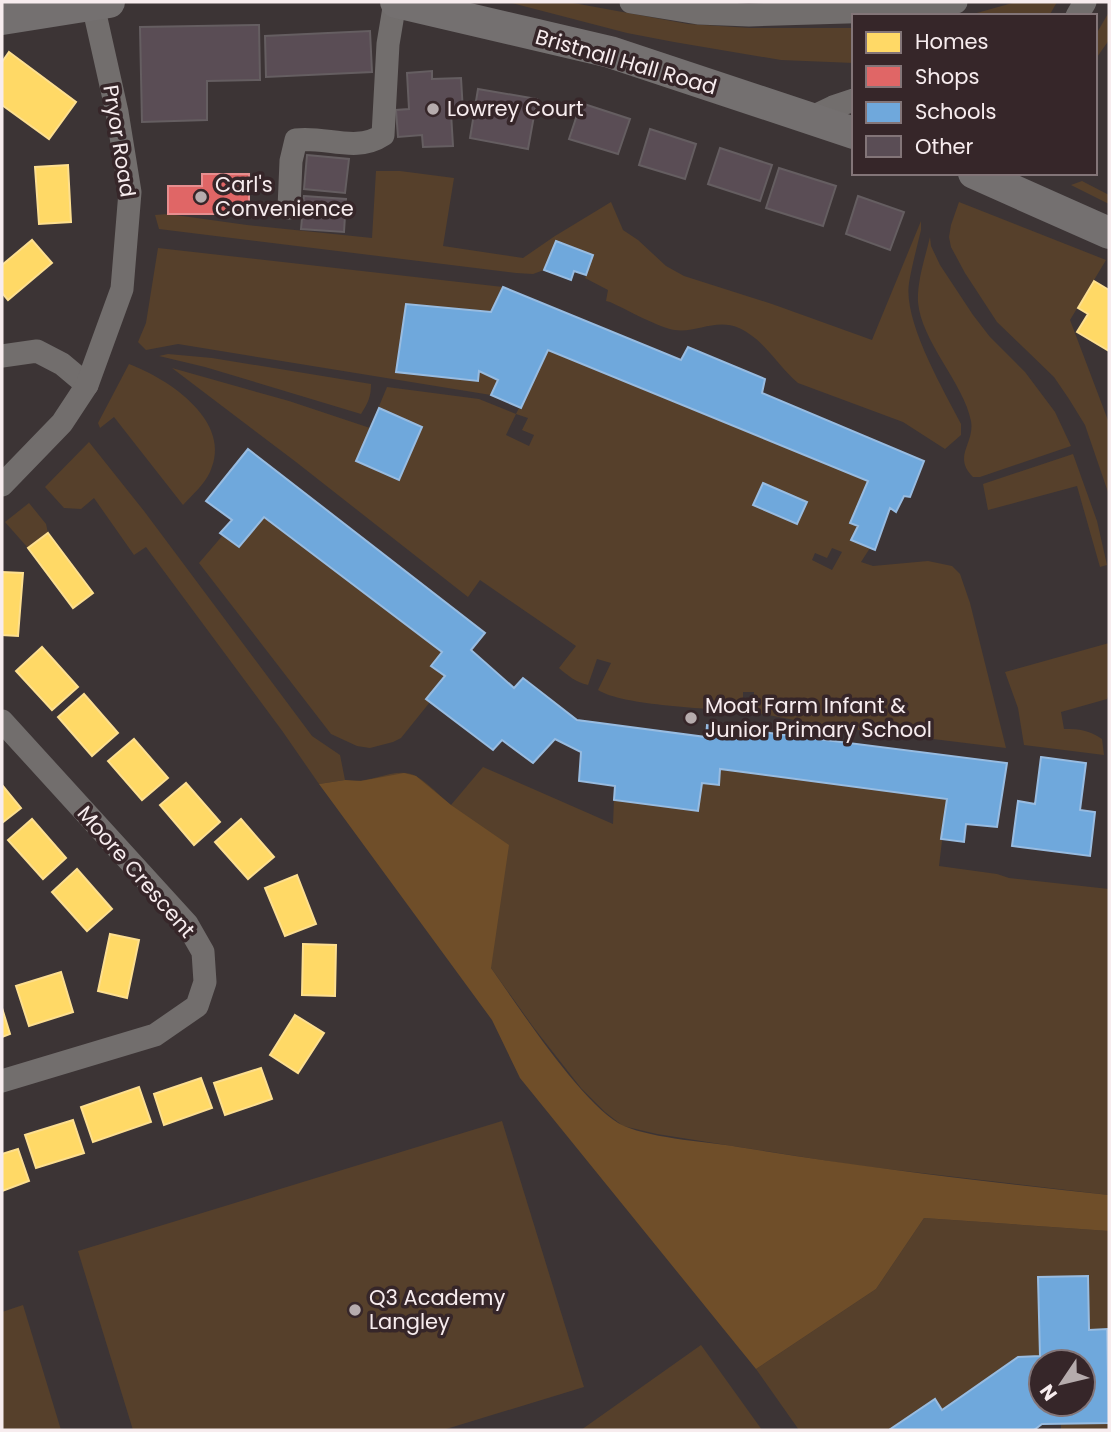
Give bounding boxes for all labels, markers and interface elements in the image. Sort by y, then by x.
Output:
legend [852,14,1097,175]
street label: Bristnall Hall Road [532,22,720,101]
text: Homes [915,27,989,56]
text: Shops [915,62,979,91]
street label: Pryor Road [96,83,143,199]
place label: Lowrey Court [447,94,584,123]
text: Schools [915,97,997,126]
marker: Lowrey Court [425,101,441,117]
text: Other [915,132,974,161]
place label: Carl's Convenience [215,170,354,223]
marker: Carl's Convenience [193,189,209,205]
place label: Moat Farm Infant & Junior Primary School [705,691,932,744]
marker: Moat Farm Infant & Junior Primary School [683,710,699,726]
street label: Moore Crescent [71,799,202,944]
place label: Q3 Academy Langley [369,1283,505,1336]
marker: Q3 Academy Langley [347,1302,363,1318]
north arrow [1027,1348,1097,1418]
text: N [1033,1379,1064,1406]

